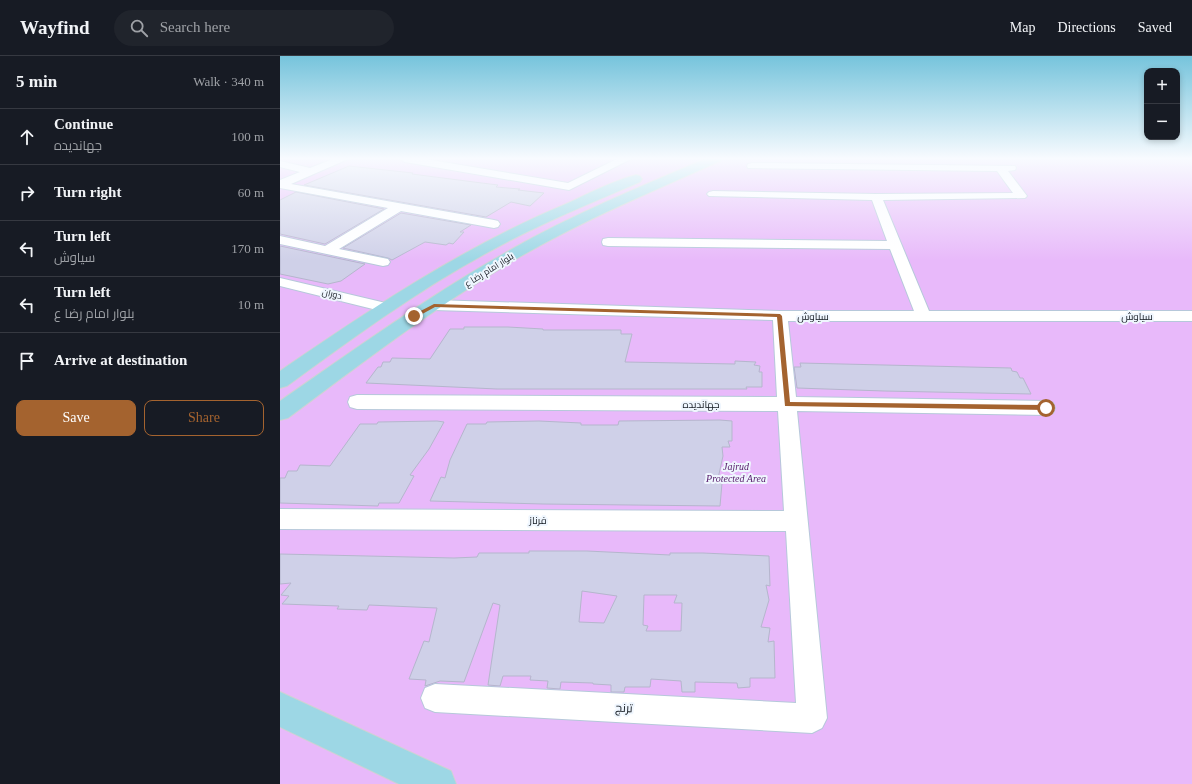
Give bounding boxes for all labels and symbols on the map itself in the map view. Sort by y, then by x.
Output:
street label: بلوار امام رضا ع [463,251,516,290]
street label: دوران [321,287,343,301]
route end [405,307,423,325]
street label: سیاوش [797,311,829,323]
street label: سیاوش [1121,311,1153,323]
street label: جهاندیده [683,399,719,411]
route start [1037,399,1055,417]
park label: Jajrud Protected Area [705,461,766,484]
street label: فرناز [528,515,547,526]
street label: ترنج [615,701,634,716]

